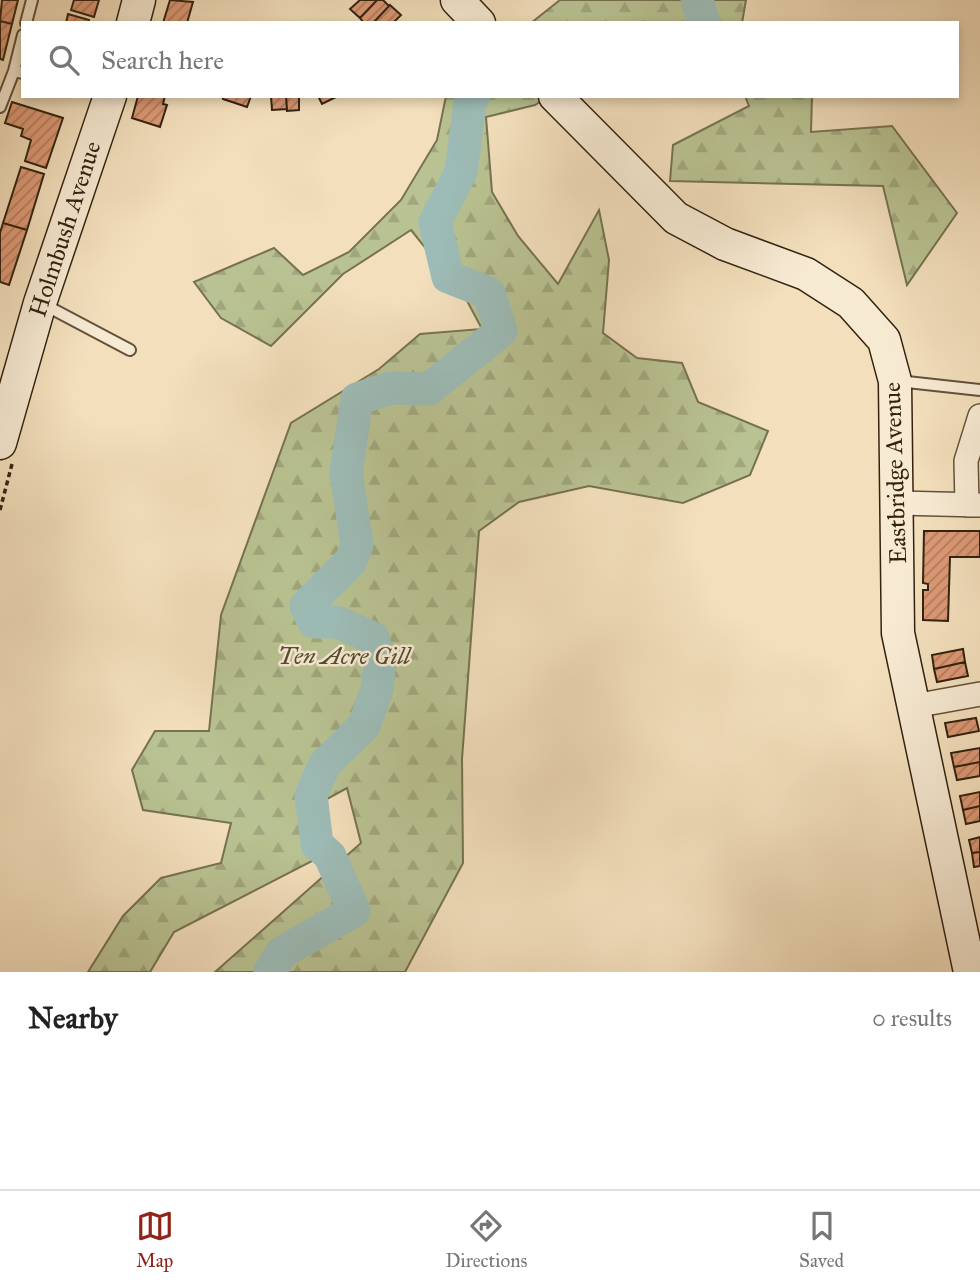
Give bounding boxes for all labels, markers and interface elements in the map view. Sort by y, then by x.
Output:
search box [21,21,959,98]
icon: search [45,41,83,79]
text: Search here [101,44,224,76]
street label: Holmbush Avenue [22,137,108,321]
street label: Eastbridge Avenue [877,381,913,565]
park label: Ten Acre Gill [278,641,413,671]
text: Nearby [28,1000,118,1036]
text: 0 results [872,1004,952,1032]
tab: Map [136,1207,174,1272]
tab: Directions [445,1207,527,1272]
tab: Saved [799,1207,844,1272]

